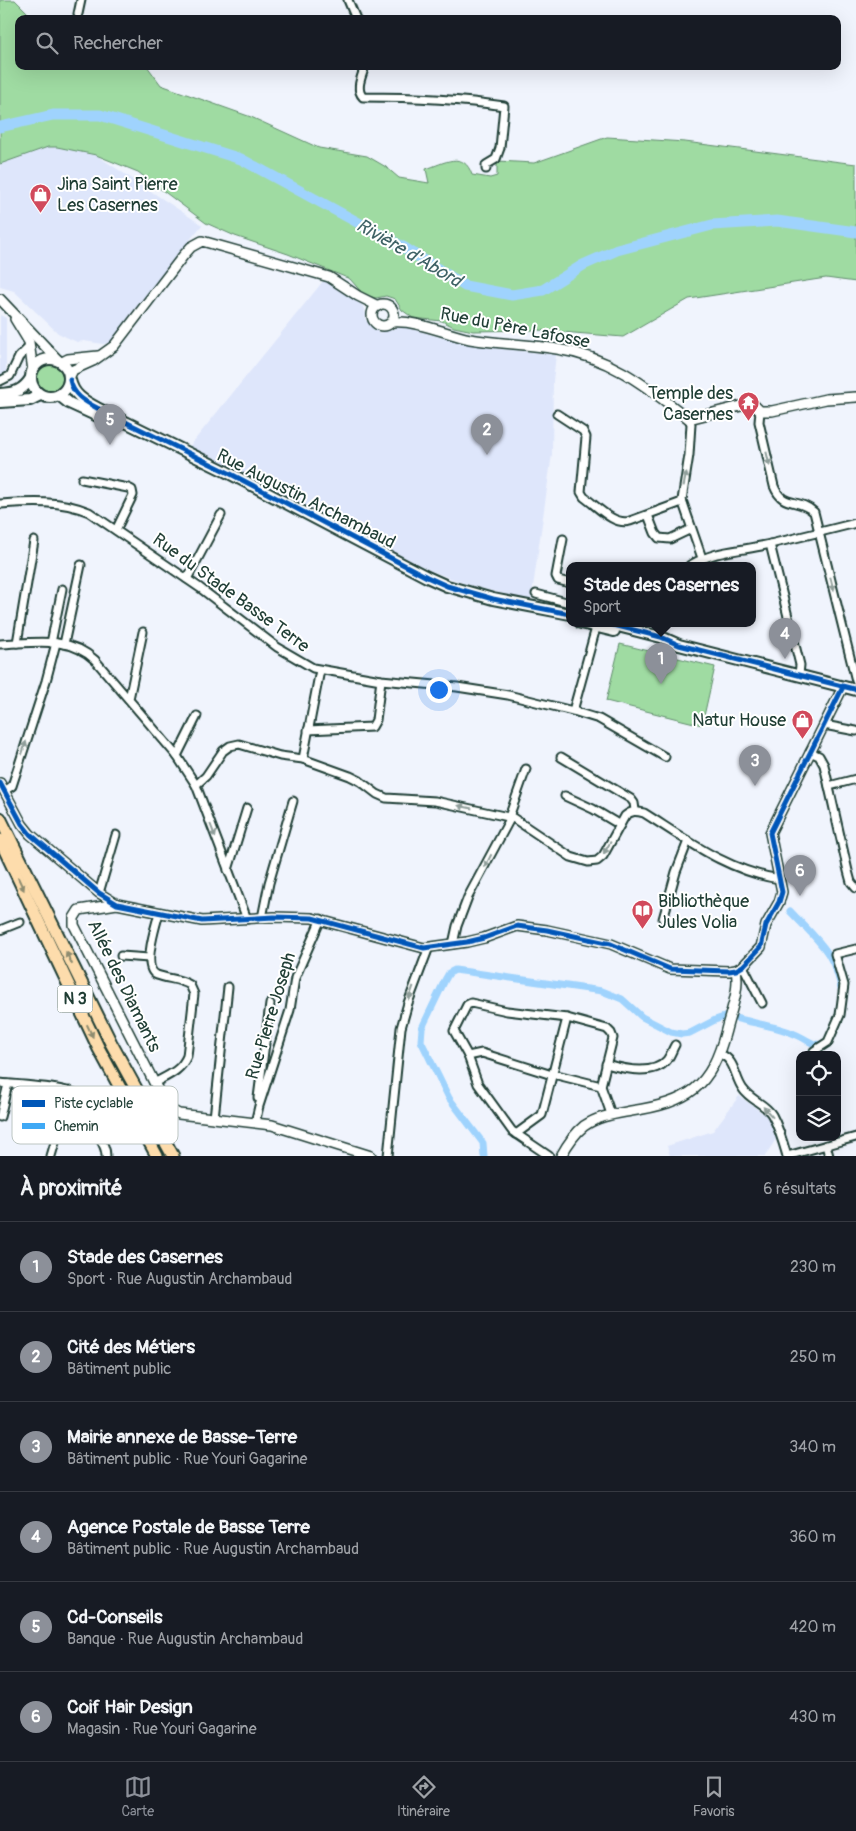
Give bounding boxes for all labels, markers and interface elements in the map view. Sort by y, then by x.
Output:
search box [15,15,841,70]
icon: search [33,29,61,57]
text: Rechercher [73,31,163,55]
place label: Jina Saint Pierre Les Casernes [57,173,178,217]
shop icon: Jina Saint Pierre Les Casernes [29,182,53,213]
water label: Rivière d'Abord [352,213,468,294]
street label: Rue du Père Lafosse [438,302,592,354]
place label: Temple des Casernes [648,382,733,426]
temple icon: Temple des Casernes [737,391,761,422]
pin: 5 [94,404,126,445]
pin: 2 [471,414,503,455]
street label: Rue Augustin Archambaud [213,444,399,554]
one-way arrow [764,451,772,466]
one-way arrow [681,471,689,486]
street label: Rue du Stade Basse Terre [148,528,314,658]
popup [566,562,756,627]
text: Stade des Casernes [583,573,739,597]
one-way arrow [828,577,836,592]
text: Sport [583,597,621,617]
pin: 4 [769,618,801,659]
pin: 1 [645,643,677,684]
your location [426,677,452,703]
shop icon: Natur House [790,708,814,739]
place label: Natur House [692,709,786,732]
one-way arrow [21,741,28,756]
pin: 3 [739,745,771,786]
one-way arrow [457,803,473,811]
one-way arrow [209,824,217,839]
one-way arrow [603,841,611,855]
one-way arrow [484,854,493,867]
pin: 6 [784,855,816,896]
one-way arrow [17,877,25,891]
place label: Bibliothèque Jules Volia [658,890,749,934]
library icon: Bibliothèque Jules Volia [630,899,654,930]
street label: Allée des Diamants [82,916,166,1056]
street label: Rue Pierre Joseph [241,950,301,1082]
one-way arrow [65,951,73,965]
road number: N 3 [58,986,92,1012]
one-way arrow [407,986,415,1001]
one-way arrow [87,1024,95,1038]
map controls [796,1051,841,1141]
button: locate [796,1051,841,1096]
legend [12,1086,178,1144]
text: Piste cyclable [54,1095,133,1112]
button: layers [796,1096,841,1141]
one-way arrow [762,1105,773,1118]
text: Chemin [54,1118,99,1135]
text: À proximité [20,1175,123,1202]
text: 6 résultats [763,1179,836,1199]
text: Stade des Casernes [67,1245,223,1269]
text: 1 [33,1257,39,1277]
text: 230 m [790,1257,836,1277]
text: Sport · Rue Augustin Archambaud [67,1269,292,1289]
text: Cité des Métiers [67,1335,195,1359]
text: 2 [32,1347,40,1367]
text: 250 m [790,1347,836,1367]
text: Bâtiment public [67,1359,171,1379]
text: Mairie annexe de Basse-Terre [67,1425,297,1449]
text: 3 [32,1437,40,1457]
text: 340 m [789,1437,836,1457]
text: Bâtiment public · Rue Youri Gagarine [67,1449,307,1469]
text: Agence Postale de Basse Terre [67,1515,310,1539]
text: 4 [31,1527,41,1547]
text: 360 m [789,1527,836,1547]
text: Bâtiment public · Rue Augustin Archambaud [67,1539,359,1559]
text: Cd-Conseils [67,1605,163,1629]
text: 5 [32,1617,40,1637]
text: 420 m [789,1617,836,1637]
text: Banque · Rue Augustin Archambaud [67,1629,303,1649]
text: Coif Hair Design [67,1695,193,1719]
text: 6 [31,1707,41,1727]
text: 430 m [789,1707,836,1727]
text: Magasin · Rue Youri Gagarine [67,1719,257,1739]
tab: Carte [121,1773,154,1820]
tab: Itinéraire [397,1773,450,1820]
tab: Favoris [693,1773,735,1820]

